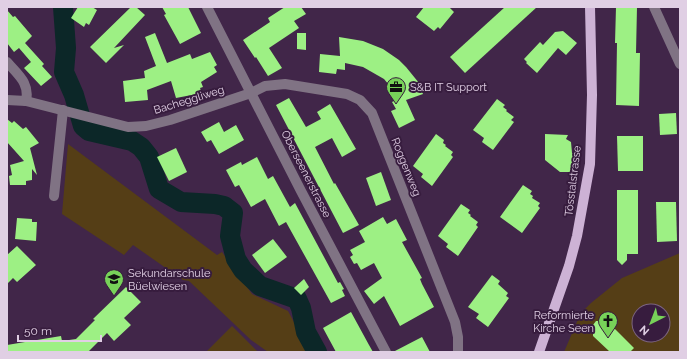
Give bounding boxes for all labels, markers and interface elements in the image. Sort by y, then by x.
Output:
office icon: S&B IT Support [385,76,407,104]
place label: S&B IT Support [410,81,487,94]
street label: Bacheggliweg [152,83,226,117]
street label: Oberseenerstrasse [278,128,334,220]
street label: Roggenweg [388,136,424,198]
street label: Tösstalstrasse [562,144,584,217]
place label: Sekundarschule Büelwiesen [128,267,211,293]
school or university icon: Sekundarschule Büelwiesen [103,268,125,296]
north arrow [631,303,671,343]
place label: Reformierte Kirche Seen [533,309,595,335]
church icon: Reformierte Kirche Seen [597,310,619,338]
scale bar [18,317,101,343]
text: N [637,322,652,338]
text: 50 m [24,324,52,338]

